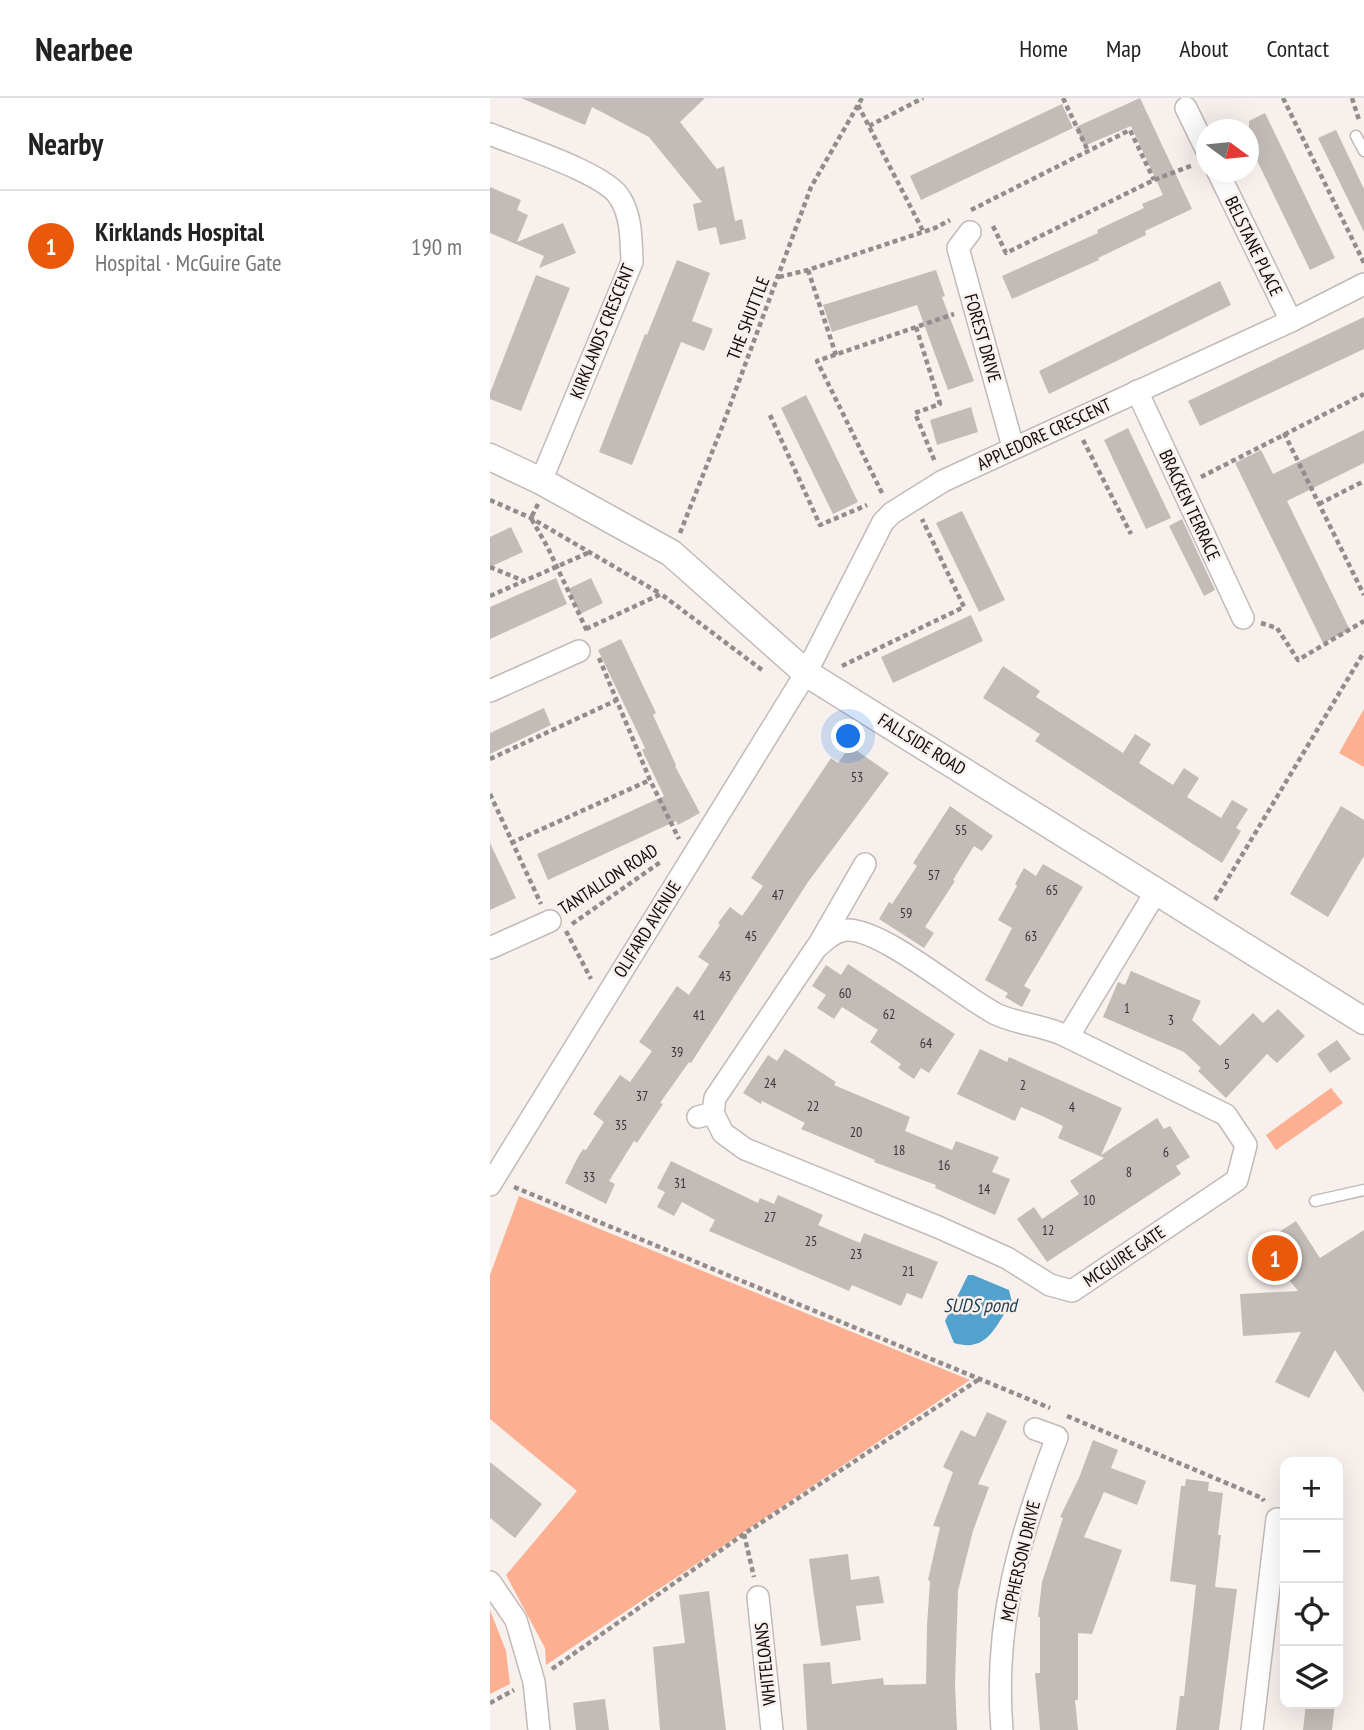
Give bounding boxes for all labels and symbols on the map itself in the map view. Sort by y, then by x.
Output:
north arrow [1196,119,1259,182]
street label: BELSTANE PLACE [1220,192,1288,300]
street label: KIRKLANDS CRESCENT [564,260,640,402]
street label: THE SHUTTLE [722,273,774,363]
street label: FOREST DRIVE [959,291,1007,385]
street label: APPLEDORE CRESCENT [973,393,1115,475]
street label: BRACKEN TERRACE [1154,446,1226,564]
street label: FALLSIDE ROAD [874,708,970,780]
your location [831,719,865,753]
house number: 53 [851,768,863,786]
house number: 55 [955,821,967,839]
street label: TANTALLON ROAD [554,838,662,920]
house number: 57 [928,866,940,884]
street label: OLIFARD AVENUE [608,876,686,982]
house number: 65 [1046,881,1058,899]
house number: 47 [772,886,784,904]
house number: 59 [900,904,912,922]
house number: 45 [745,927,757,945]
house number: 63 [1025,927,1037,945]
house number: 43 [719,967,731,985]
house number: 60 [839,984,851,1002]
house number: 1 [1124,999,1130,1017]
house number: 62 [883,1005,895,1023]
house number: 41 [693,1006,705,1024]
house number: 3 [1168,1011,1174,1029]
house number: 64 [920,1034,933,1052]
house number: 39 [671,1043,683,1061]
house number: 5 [1224,1055,1230,1073]
house number: 24 [764,1074,777,1092]
house number: 2 [1020,1076,1026,1094]
house number: 37 [636,1087,648,1105]
house number: 22 [807,1097,819,1115]
house number: 4 [1069,1098,1076,1116]
house number: 35 [615,1116,627,1134]
house number: 20 [850,1123,862,1141]
house number: 18 [893,1141,905,1159]
house number: 6 [1163,1143,1169,1161]
house number: 16 [938,1156,950,1174]
house number: 8 [1126,1163,1132,1181]
house number: 33 [583,1168,595,1186]
house number: 31 [674,1174,686,1192]
house number: 14 [978,1180,991,1198]
house number: 10 [1083,1191,1095,1209]
house number: 27 [764,1208,776,1226]
street label: MCGUIRE GATE [1079,1220,1169,1292]
house number: 12 [1042,1221,1054,1239]
house number: 25 [805,1232,817,1250]
pin: 1 [1252,1232,1298,1284]
house number: 23 [850,1245,862,1263]
house number: 21 [902,1262,914,1280]
water label: SUDS pond [943,1293,1019,1317]
street label: MCPHERSON DRIVE [995,1498,1045,1624]
street label: WHITELOANS [749,1621,781,1707]

